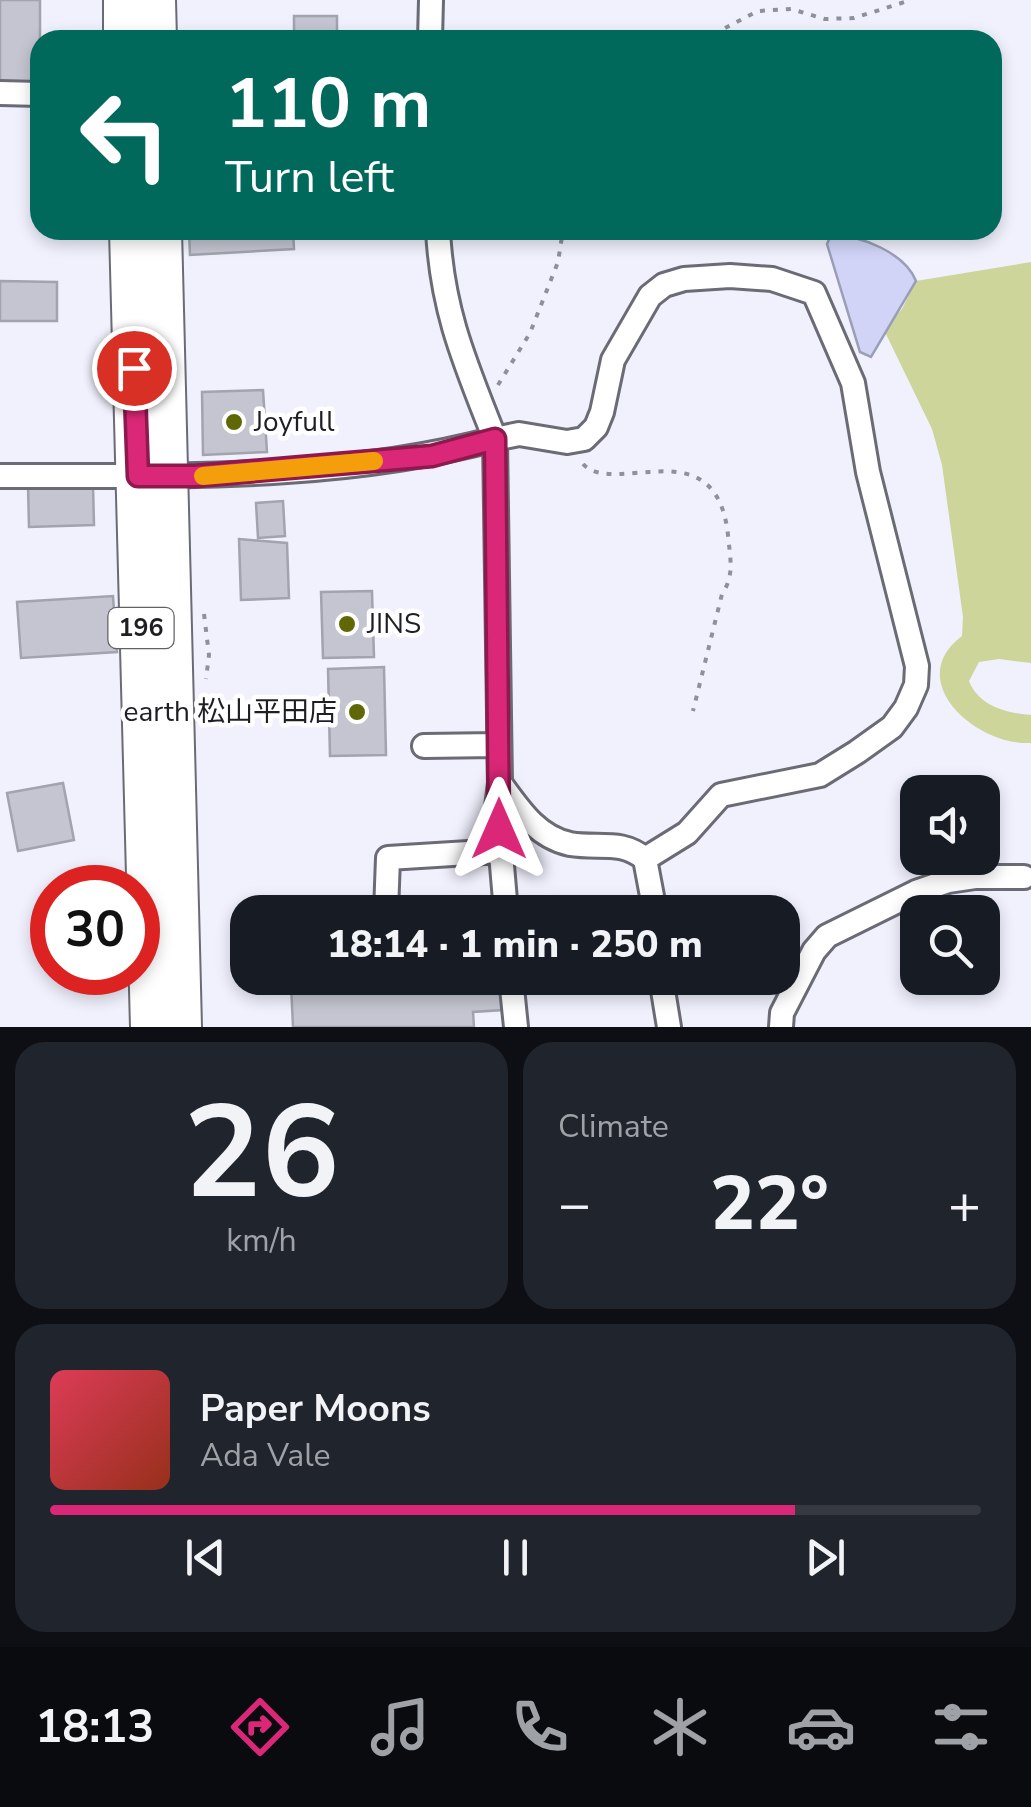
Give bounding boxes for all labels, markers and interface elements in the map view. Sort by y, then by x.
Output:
text: 110 m [225,56,431,152]
icon: left [60,70,190,200]
text: Turn left [225,147,394,208]
pin [92,326,177,411]
icon: arrive [107,341,162,396]
place label: Joyfull [253,403,335,441]
marker: Joyfull [223,411,245,433]
place label: JINS [366,605,421,643]
road number: 196 [108,608,174,648]
marker: JINS [336,613,358,635]
place label: earth 松山平田店 [124,693,337,731]
marker: earth 松山平田店 [346,701,368,723]
map controls [900,775,1000,995]
button: sound [900,775,1000,875]
position arrow [447,777,551,881]
speed limit sign: 30 [30,865,160,995]
button: search [900,895,1000,995]
text: 18:14 · 1 min · 250 m [327,919,703,970]
text: 26 [183,1065,340,1242]
text: Climate [558,1105,669,1148]
text: 22° [710,1153,829,1255]
text: − [558,1167,591,1242]
text: + [948,1167,981,1242]
text: km/h [226,1219,297,1262]
text: Paper Moons [200,1383,431,1434]
text: Ada Vale [200,1434,331,1477]
icon: previous [178,1530,233,1585]
icon: pause [488,1530,543,1585]
icon: next [798,1530,853,1585]
icon: directions [225,1692,295,1762]
icon: music [365,1692,435,1762]
icon: phone [505,1692,575,1762]
icon: climate [645,1692,715,1762]
icon: car [786,1692,856,1762]
icon: filters [926,1692,996,1762]
text: 18:13 [35,1697,154,1758]

